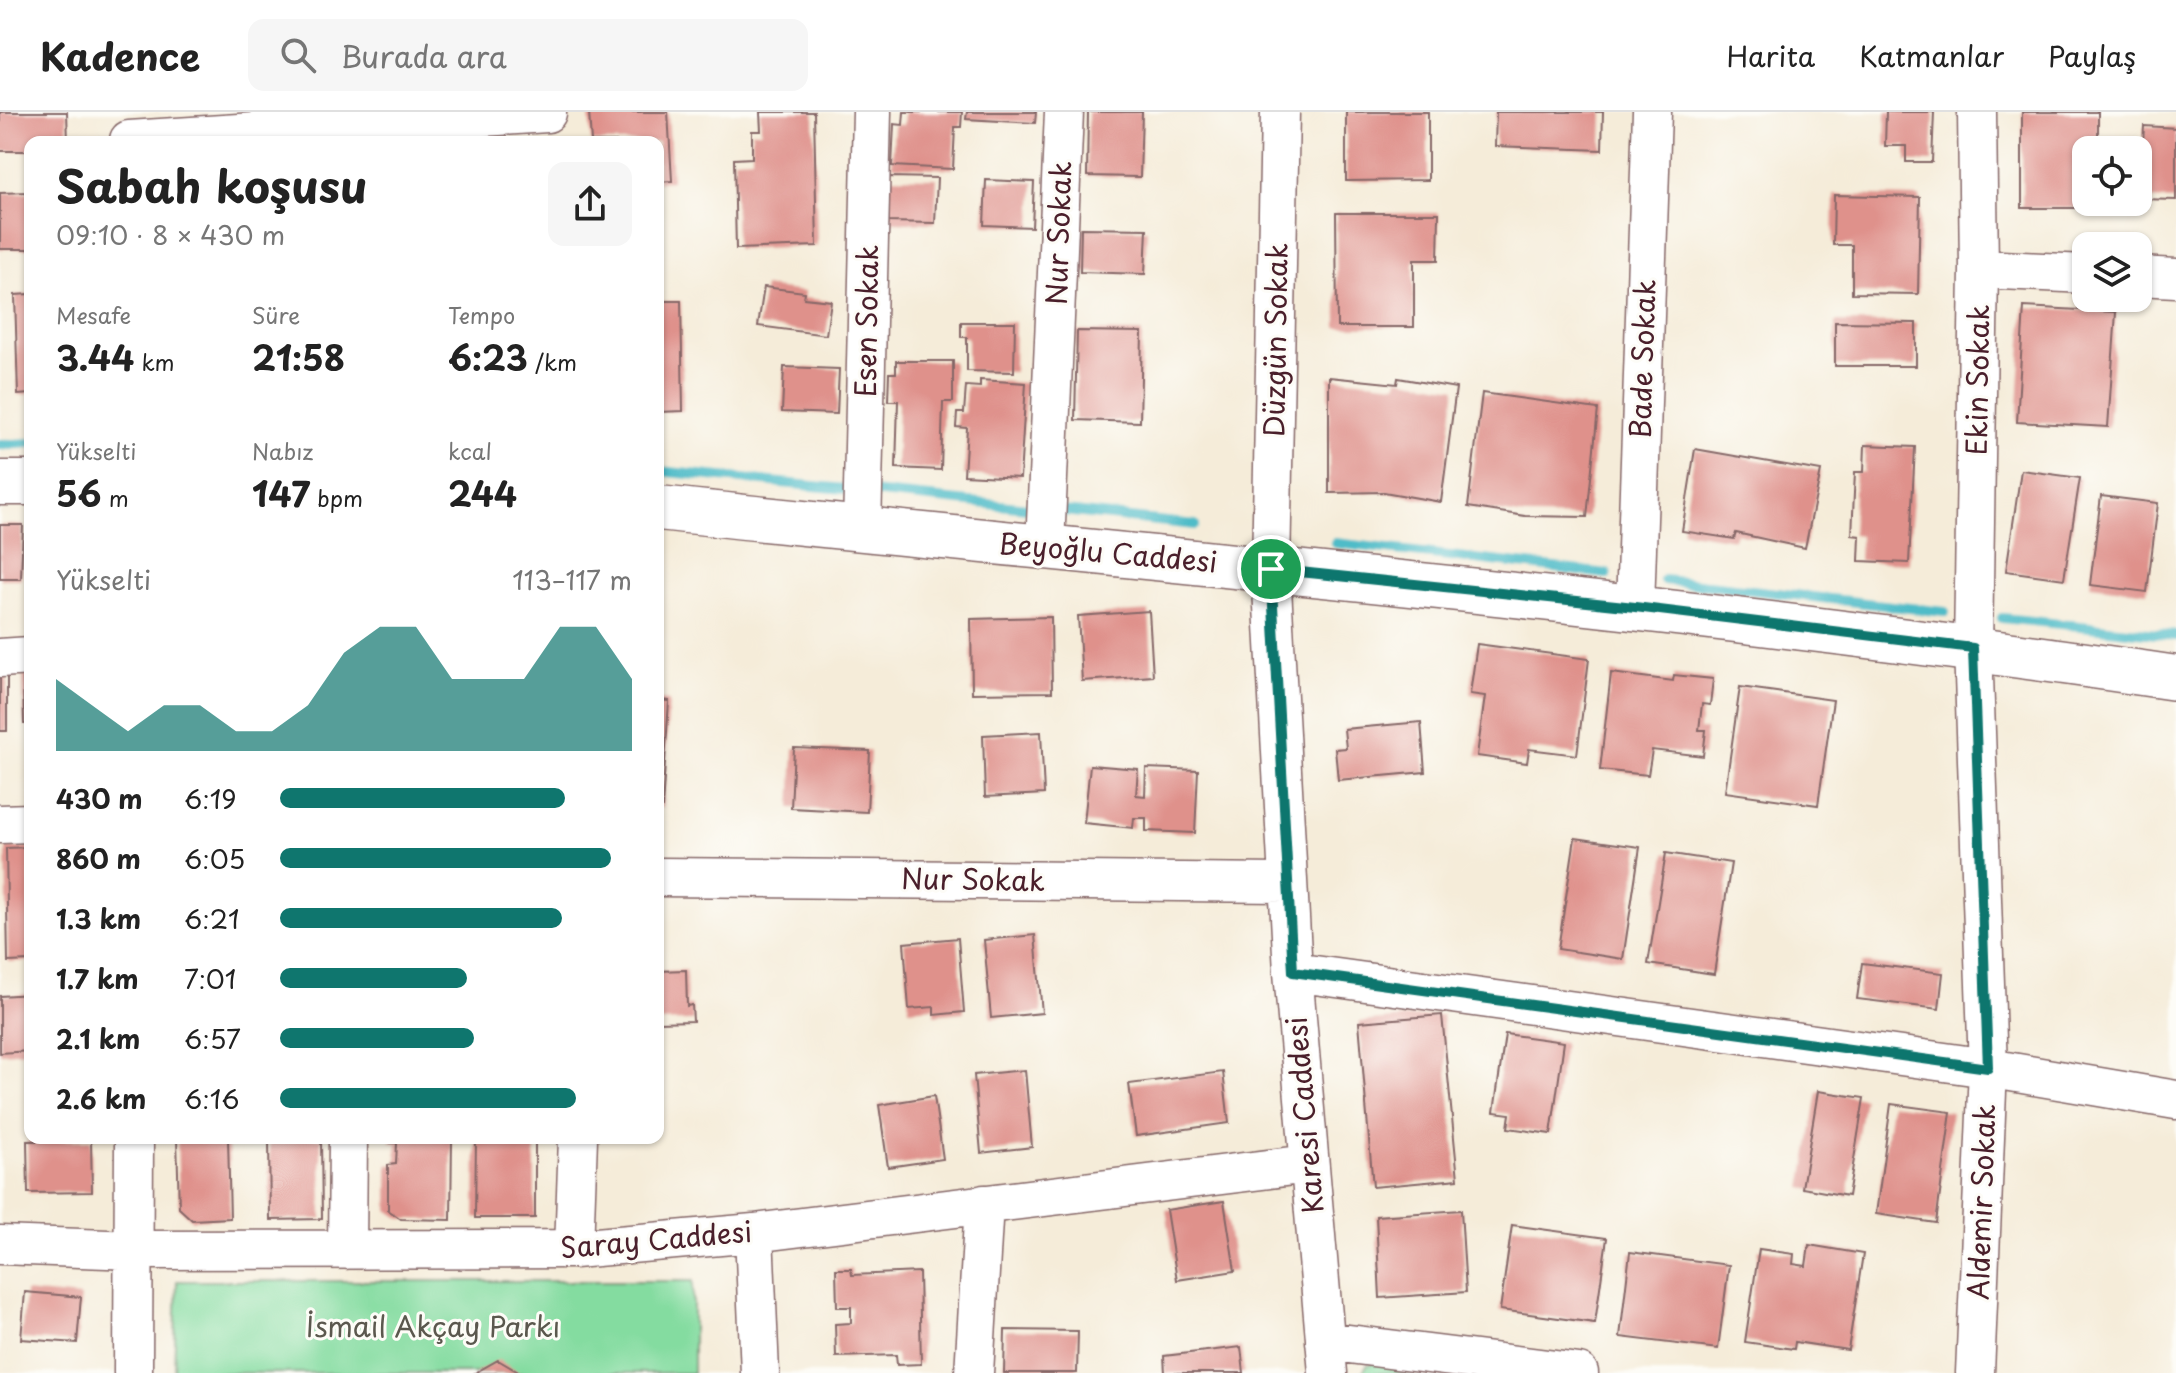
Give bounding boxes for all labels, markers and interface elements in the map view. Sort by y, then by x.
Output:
search box [248,19,808,91]
text: Kadence [40,27,200,84]
icon: search [276,33,320,77]
text: Burada ara [340,33,507,78]
text: Harita [1726,34,1815,77]
text: Katmanlar [1859,34,2004,77]
text: Paylaş [2048,34,2136,77]
map controls [2072,136,2152,312]
button: locate [2072,136,2152,216]
text: Sabah koşusu [56,152,368,218]
street label: Nur Sokak [1034,160,1081,306]
button: share [548,162,632,246]
text: 09:10 · 8 × 430 m [56,215,285,254]
button: layers [2072,232,2152,312]
street label: Düzgün Sokak [1251,243,1298,437]
street label: Esen Sokak [843,244,888,398]
street label: Bade Sokak [1617,279,1666,439]
text: Mesafe [56,298,131,331]
text: Süre [252,298,300,331]
text: Tempo [448,298,515,331]
street label: Ekin Sokak [1954,304,1999,456]
text: 3.44 [56,331,134,383]
text: 21:58 [252,331,345,383]
text: 6:23 [448,331,528,383]
text: km [134,345,175,378]
text: /km [528,345,577,378]
text: Yükselti [56,434,136,467]
text: Nabız [252,434,313,467]
text: kcal [448,434,492,467]
text: 56 [56,467,102,519]
text: 147 [252,467,310,519]
text: 244 [448,467,517,519]
text: m [102,481,129,514]
text: bpm [310,481,363,514]
street label: Beyoğlu Caddesi [997,521,1219,582]
pin [1237,535,1305,603]
icon: arrive [1249,547,1293,591]
text: Yükselti [56,560,151,599]
text: 113–117 m [512,560,632,599]
text: 430 m [56,779,143,818]
text: 6:19 [184,779,237,818]
text: 860 m [56,839,141,878]
text: 6:05 [184,839,245,878]
street label: Nur Sokak [901,856,1045,901]
text: 1.3 km [56,899,141,938]
text: 6:21 [184,899,240,938]
text: 1.7 km [56,959,139,998]
text: 7:01 [184,959,237,998]
street label: Karesi Caddesi [1274,1015,1334,1215]
text: 2.1 km [56,1019,140,1058]
text: 6:57 [184,1019,241,1058]
text: 2.6 km [56,1079,146,1118]
text: 6:16 [184,1079,240,1118]
street label: Aldemir Sokak [1956,1103,2005,1301]
street label: Saray Caddesi [558,1209,754,1268]
park label: İsmail Akçay Parkı [306,1304,560,1347]

